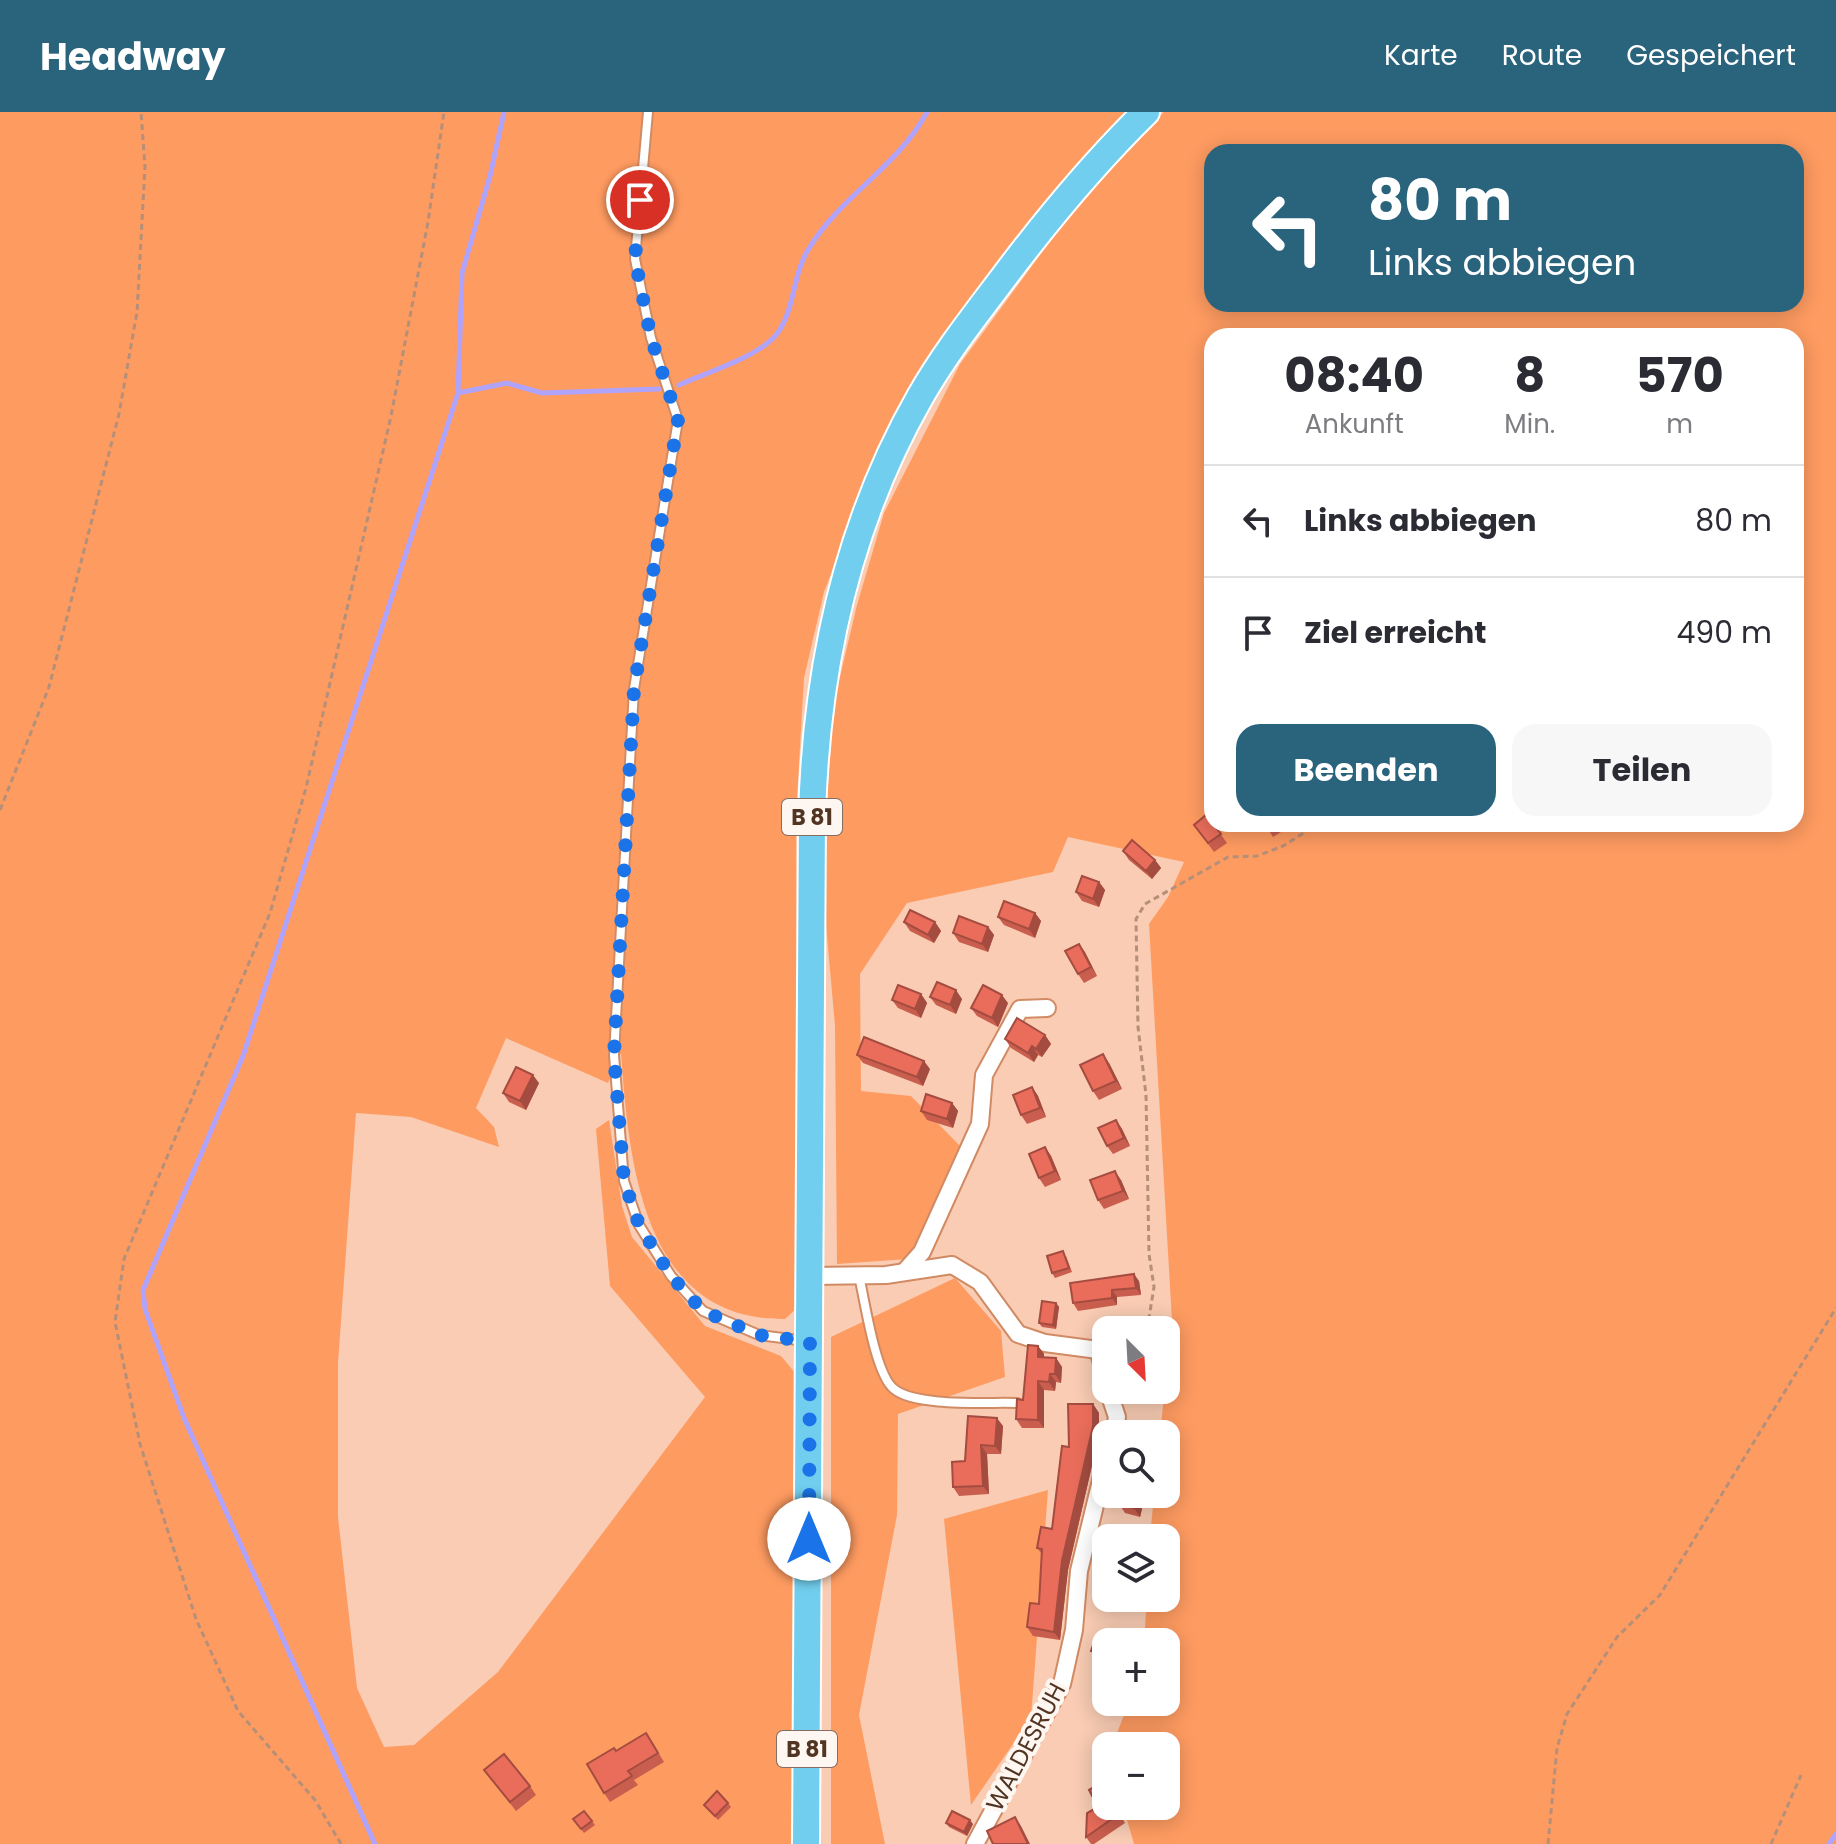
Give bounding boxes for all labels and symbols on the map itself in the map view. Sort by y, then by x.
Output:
pin [606,166,674,234]
road number: B 81 [782,799,842,835]
north arrow [1092,1316,1180,1404]
position arrow [767,1497,851,1581]
street label: WALDESRUH [978,1677,1073,1817]
road number: B 81 [777,1731,837,1767]

